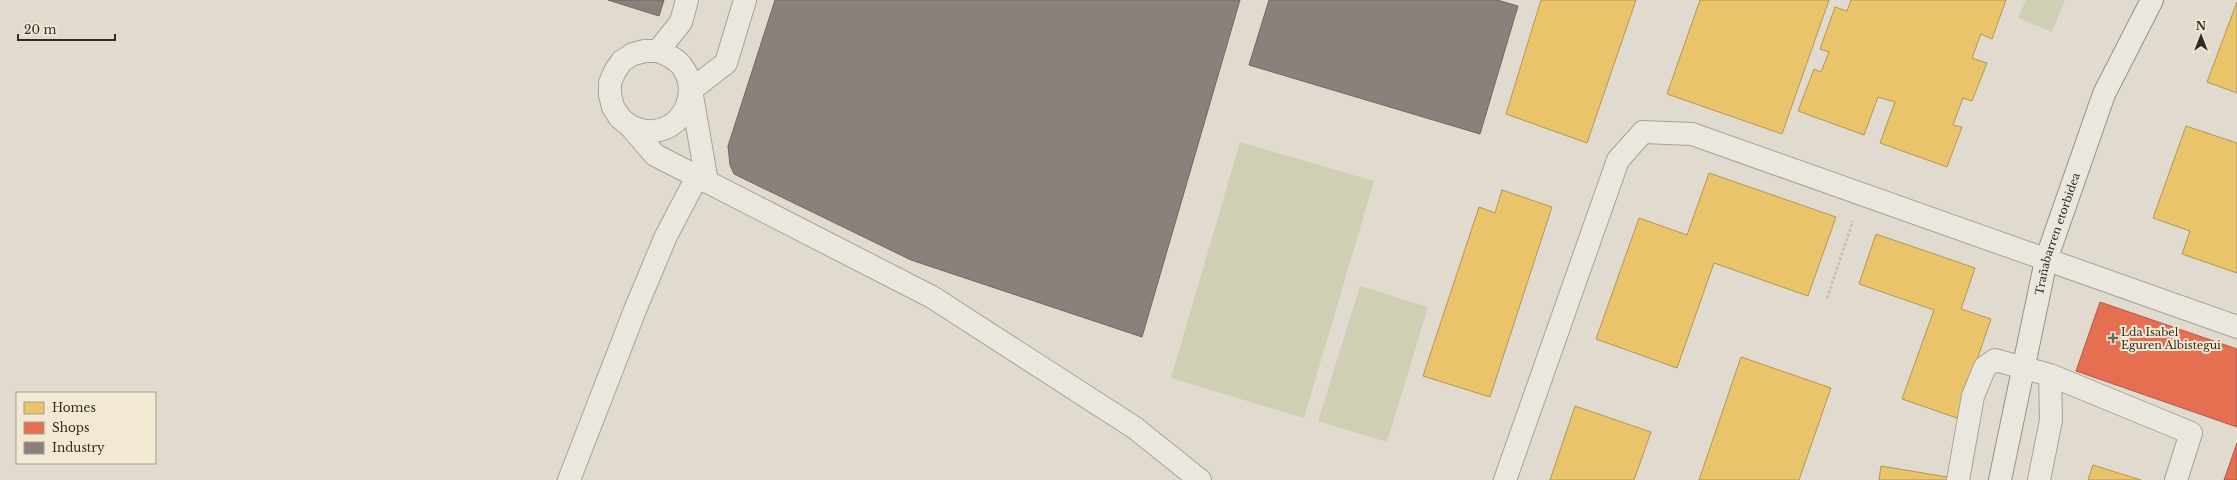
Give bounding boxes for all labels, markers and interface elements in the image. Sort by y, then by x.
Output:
scale bar [18,16,115,42]
north arrow [2181,16,2221,56]
text: N [2196,19,2207,33]
text: 20 m [24,22,56,37]
street label: Trañabarren etorbidea [2032,170,2083,296]
place label: Lda Isabel Eguren Albistegui [2121,325,2221,352]
marker: Lda Isabel Eguren Albistegui [2108,333,2118,343]
legend [16,392,156,464]
text: Homes [52,400,96,415]
text: Shops [52,420,89,435]
text: Industry [52,440,105,455]

